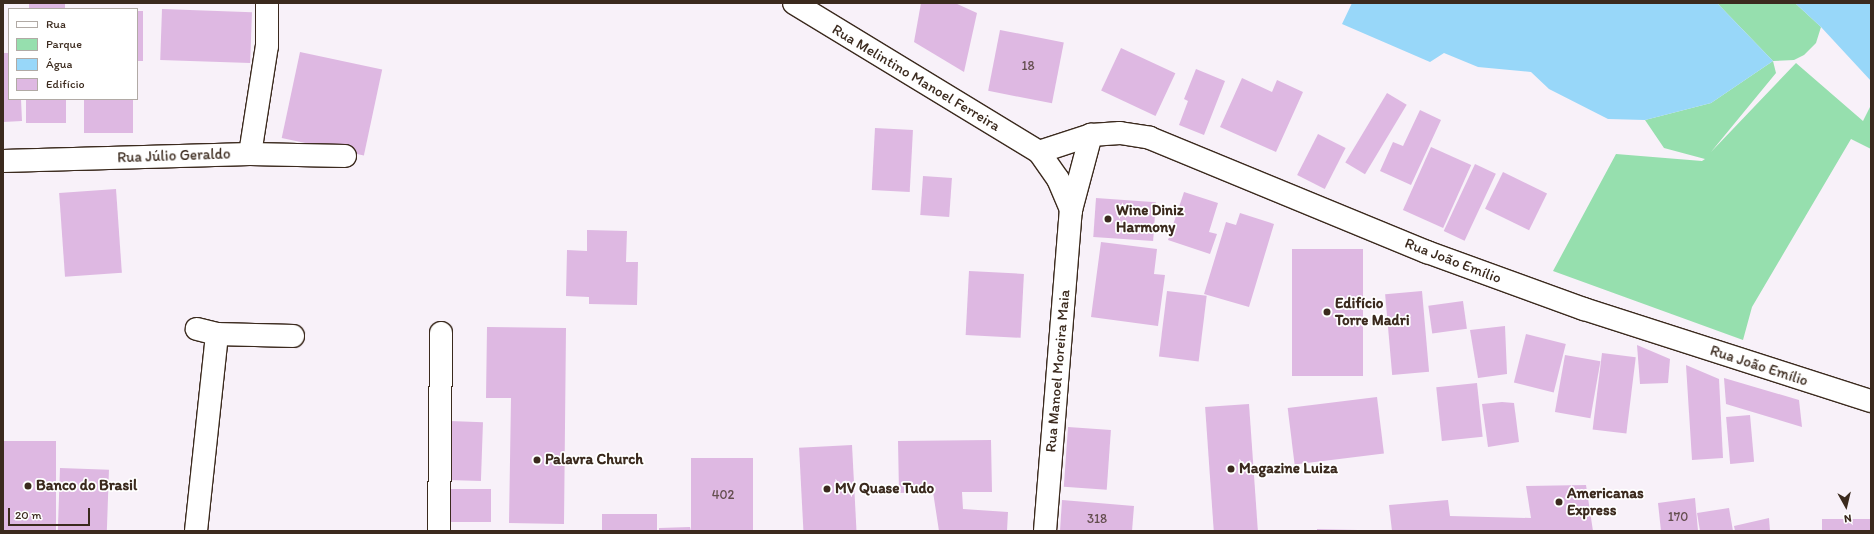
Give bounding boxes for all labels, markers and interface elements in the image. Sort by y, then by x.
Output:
legend [8,8,138,100]
text: Rua [46,17,66,31]
street label: Rua Melintino Manoel Ferreira [829,21,1003,135]
text: Parque [46,37,82,51]
text: Água [46,57,72,71]
house number: 18 [1021,58,1035,74]
text: Edifício [46,77,85,91]
street label: Rua Júlio Geraldo [117,145,231,167]
place label: Wine Diniz Harmony [1116,201,1185,236]
marker: Wine Diniz Harmony [1103,214,1113,224]
street label: Rua João Emílio [1402,234,1504,288]
street label: Rua Manoel Moreira Maia [1042,289,1074,453]
place label: Edifício Torre Madri [1335,294,1409,329]
marker: Edifício Torre Madri [1322,307,1332,317]
street label: Rua João Emílio [1708,342,1810,390]
place label: Palavra Church [545,451,643,469]
marker: Palavra Church [532,455,542,465]
place label: Magazine Luiza [1239,460,1338,478]
marker: Magazine Luiza [1226,464,1236,474]
place label: Banco do Brasil [36,477,137,495]
place label: MV Quase Tudo [835,480,934,498]
marker: Banco do Brasil [23,481,33,491]
marker: MV Quase Tudo [822,484,832,494]
place label: Americanas Express [1567,484,1644,519]
north arrow [1826,486,1866,526]
house number: 402 [712,487,734,503]
marker: Americanas Express [1554,497,1564,507]
scale bar [10,500,92,526]
text: 20 m [15,508,42,522]
house number: 170 [1668,509,1688,525]
house number: 318 [1087,511,1107,527]
text: N [1843,511,1852,525]

